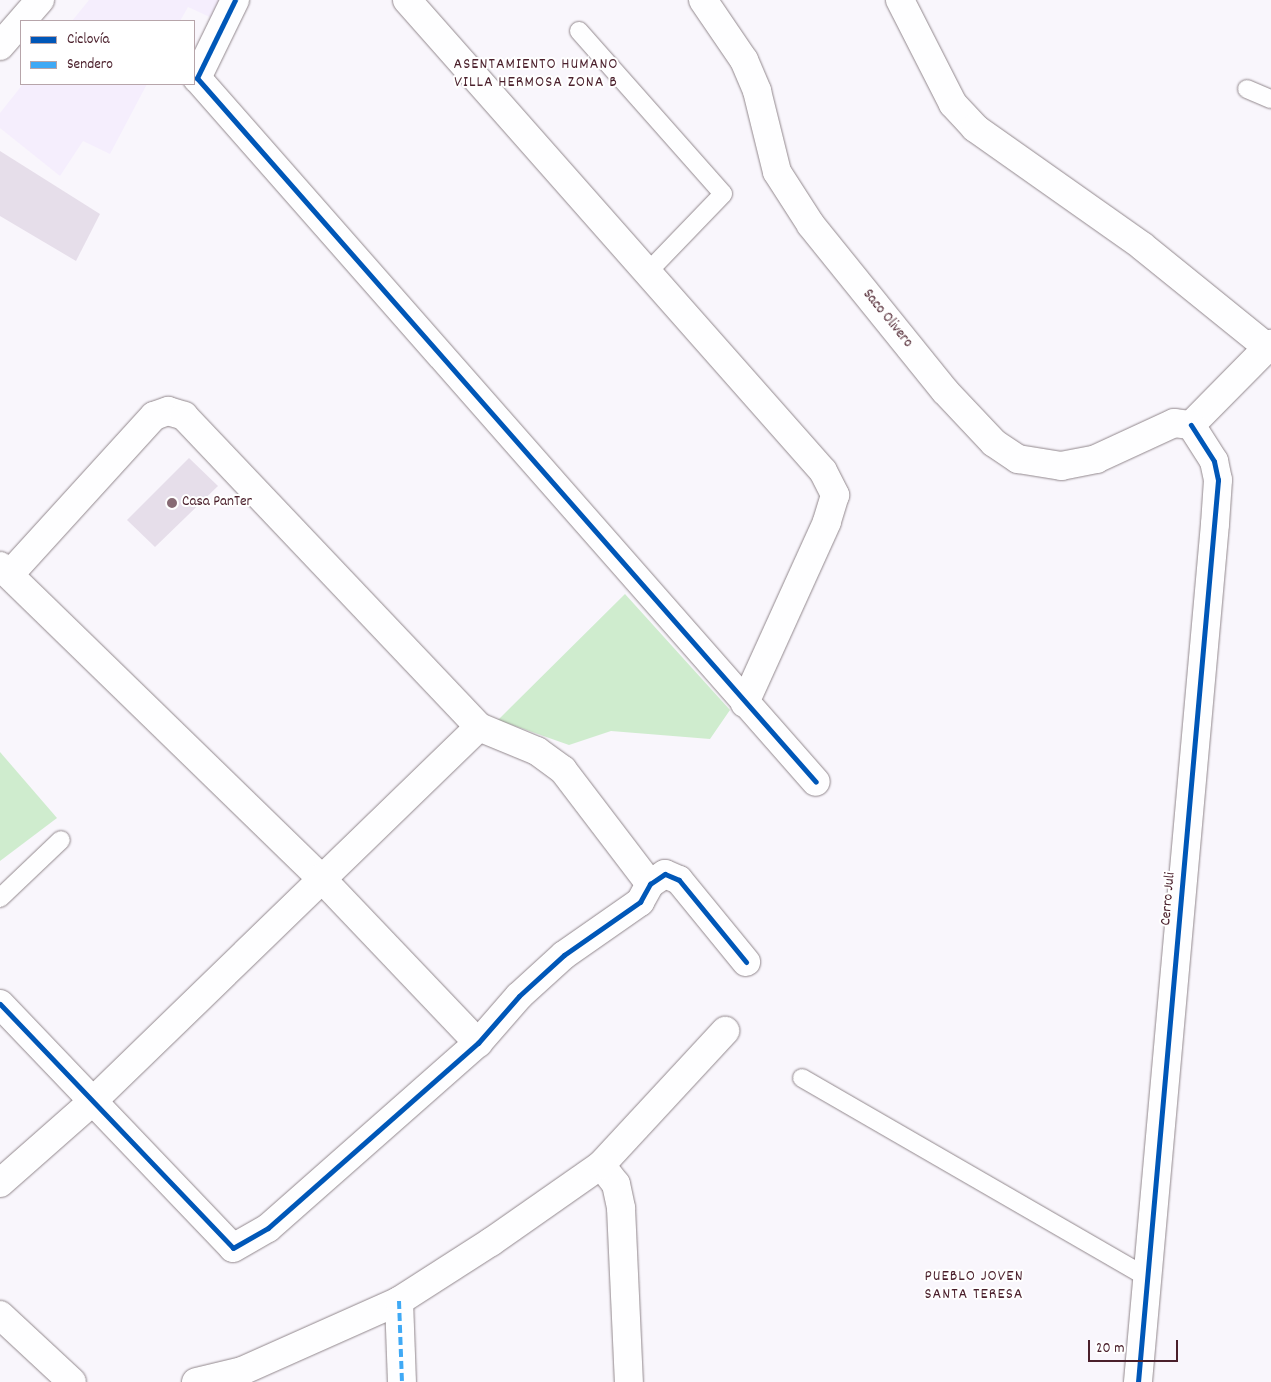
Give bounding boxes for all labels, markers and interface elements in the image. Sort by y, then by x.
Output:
legend [20,20,195,85]
text: Ciclovía [67,29,109,51]
text: Sendero [67,54,113,76]
district label: ASENTAMIENTO HUMANO VILLA HERMOSA ZONA B [451,55,621,93]
street label: Saco Olivero [858,286,916,352]
place label: Casa PanTer [182,494,252,512]
marker: Casa PanTer [166,497,178,509]
street label: Cerro Juli [1158,872,1180,926]
district label: PUEBLO JOVEN SANTA TERESA [923,1267,1025,1305]
scale bar [1091,1330,1181,1362]
text: 20 m [1096,1338,1124,1360]

